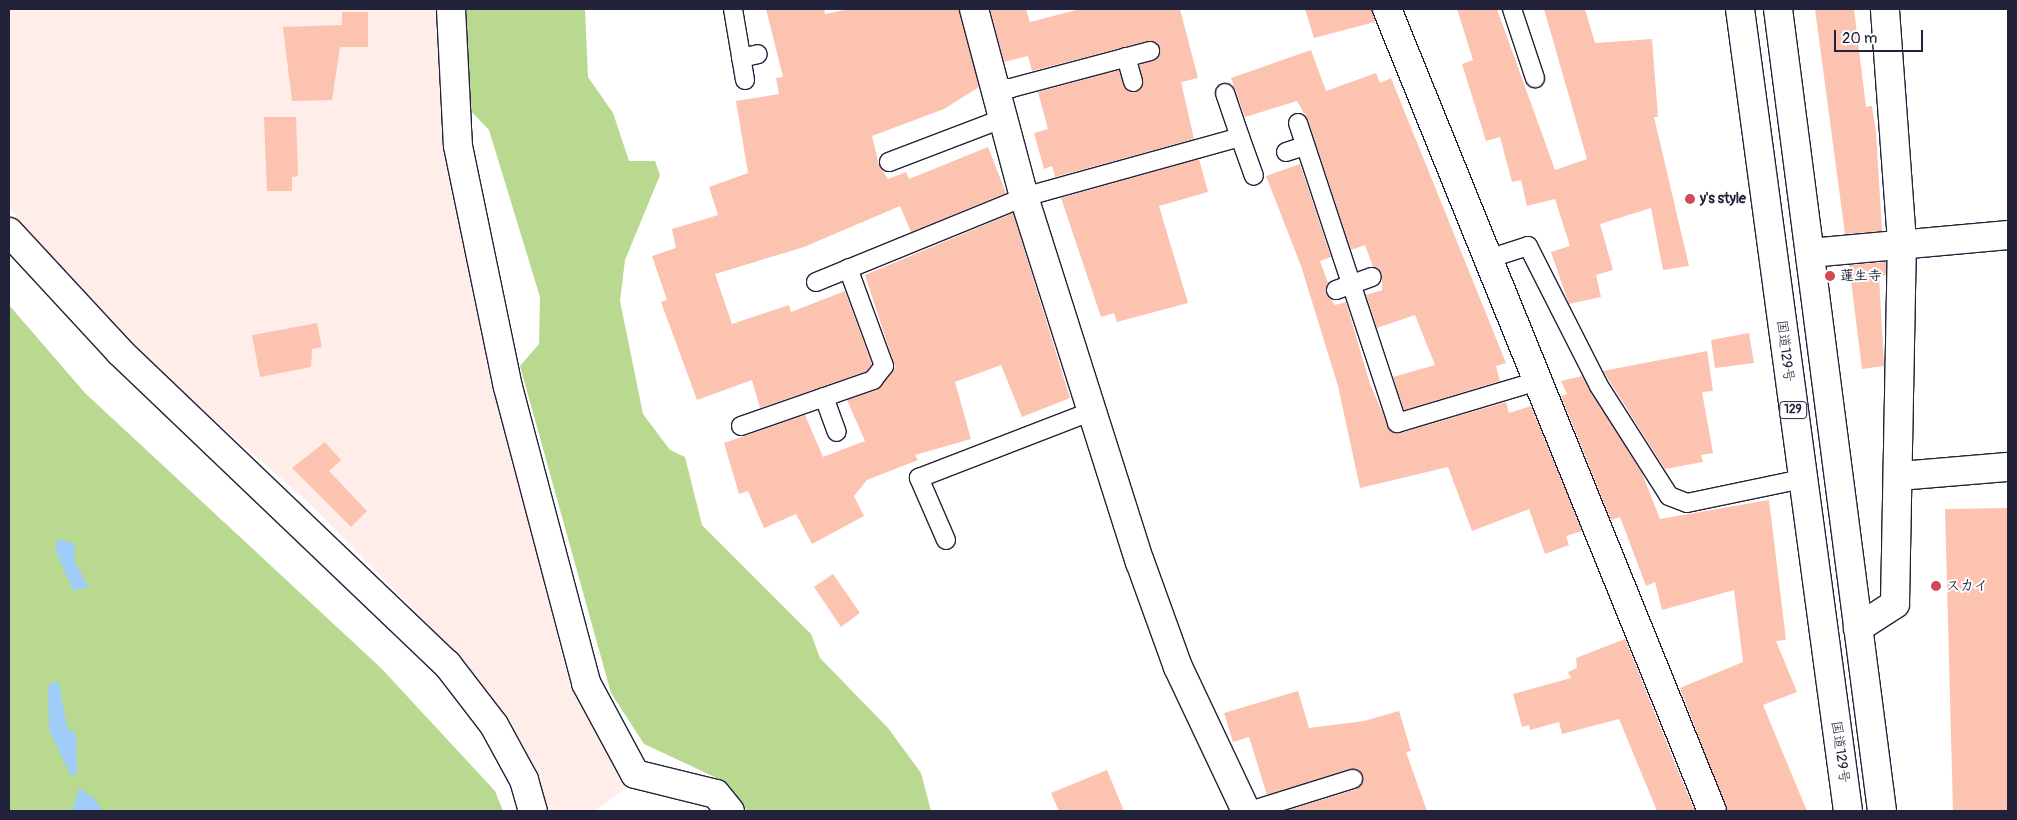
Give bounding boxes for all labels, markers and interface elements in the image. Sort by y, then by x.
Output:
scale bar [1837,20,1926,52]
text: 20 m [1842,29,1877,48]
place label: y's style [1700,191,1746,207]
marker: y's style [1684,193,1696,205]
place label: 蓮生寺 [1840,268,1882,284]
marker: 蓮生寺 [1824,270,1836,282]
street label: 国道129号 [1773,319,1797,383]
road number: 129 [1778,400,1808,420]
place label: スカイ [1946,578,1988,594]
marker: スカイ [1930,580,1942,592]
street label: 国道129号 [1827,720,1853,784]

